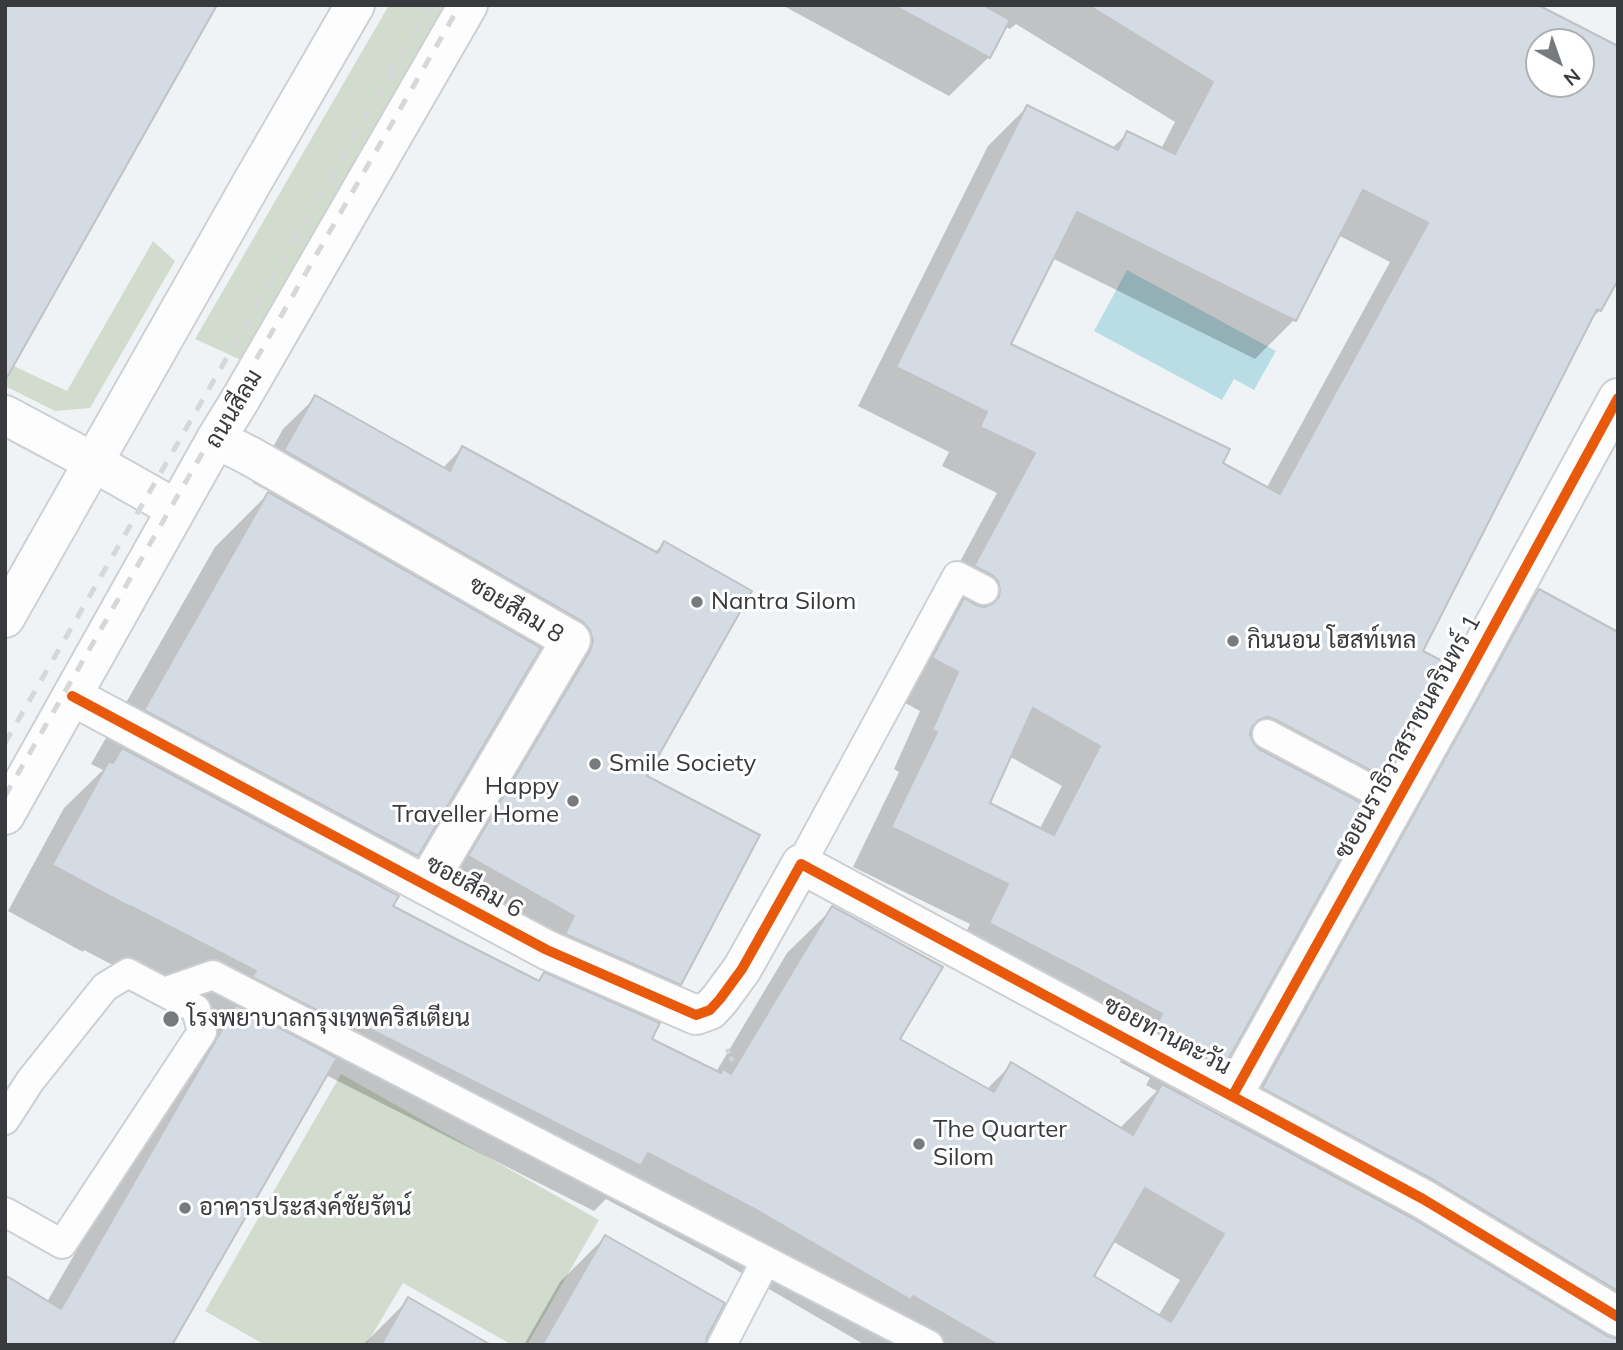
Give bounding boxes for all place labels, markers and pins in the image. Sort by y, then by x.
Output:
place label: Nantra Silom [711,588,856,616]
marker: Nantra Silom [689,594,705,610]
place label: กินนอน โฮสท์เทล [1247,627,1417,655]
marker: กินนอน โฮสท์เทล [1225,633,1241,649]
place label: Smile Society [609,750,756,778]
marker: Smile Society [587,756,603,772]
place label: Happy Traveller Home [392,773,559,829]
marker: Happy Traveller Home [565,793,581,809]
place label: โรงพยาบาลกรุงเทพคริสเตียน [187,1005,470,1033]
marker: โรงพยาบาลกรุงเทพคริสเตียน [161,1009,181,1029]
place label: The Quarter Silom [933,1116,1067,1172]
marker: The Quarter Silom [911,1136,927,1152]
place label: อาคารประสงค์ชัยรัตน์ [199,1194,412,1222]
marker: อาคารประสงค์ชัยรัตน์ [177,1200,193,1216]

